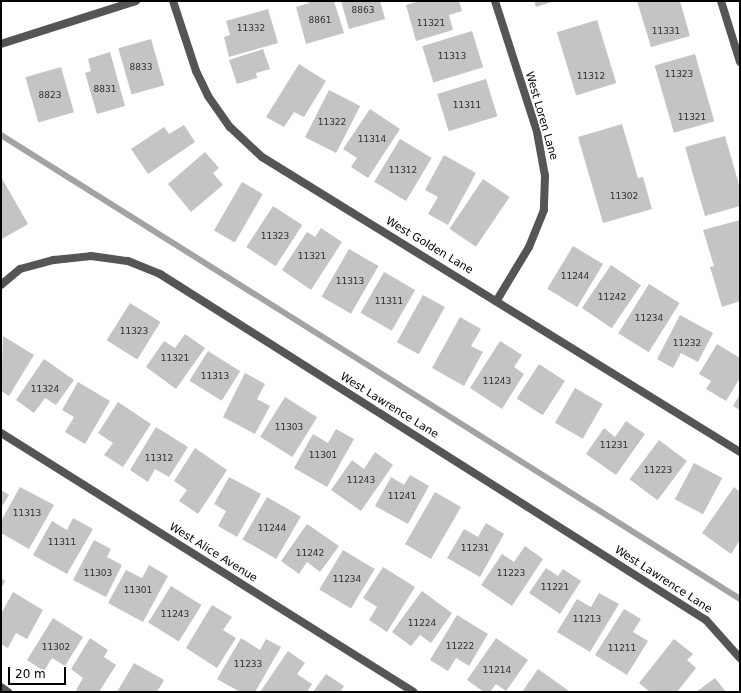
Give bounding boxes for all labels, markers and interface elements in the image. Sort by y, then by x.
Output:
house number: 8863 [352,5,374,15]
house number: 8861 [309,15,331,25]
house number: 11321 [417,18,445,28]
house number: 11332 [237,23,265,33]
house number: 11331 [652,26,680,36]
house number: 11313 [438,51,466,61]
house number: 8833 [130,62,152,72]
house number: 11323 [665,69,693,79]
street label: West Loren Lane [522,70,560,162]
house number: 11312 [577,71,605,81]
house number: 8831 [94,84,116,94]
house number: 8823 [39,90,61,100]
house number: 11311 [453,100,481,110]
house number: 11321 [678,112,706,122]
house number: 11322 [318,117,346,127]
house number: 11314 [358,134,386,144]
house number: 11312 [389,165,417,175]
house number: 11302 [610,191,638,201]
street label: West Golden Lane [383,215,475,277]
house number: 11323 [261,231,289,241]
house number: 11321 [298,251,326,261]
house number: 11244 [561,271,589,281]
house number: 11313 [336,276,364,286]
house number: 11242 [598,292,626,302]
house number: 11311 [375,296,403,306]
house number: 11234 [635,313,663,323]
house number: 11323 [120,326,148,336]
house number: 11232 [673,338,701,348]
house number: 11321 [161,353,189,363]
street label: West Lawrence Lane [337,370,441,442]
house number: 11313 [201,371,229,381]
house number: 11243 [483,376,511,386]
house number: 11324 [31,384,59,394]
house number: 11303 [275,422,303,432]
house number: 11231 [600,440,628,450]
house number: 11301 [309,450,337,460]
house number: 11312 [145,453,173,463]
house number: 11223 [644,465,672,475]
house number: 11243 [347,475,375,485]
house number: 11241 [388,491,416,501]
house number: 11313 [13,508,41,518]
street label: West Alice Avenue [167,521,259,585]
house number: 11244 [258,523,286,533]
house number: 11311 [48,537,76,547]
house number: 11231 [461,543,489,553]
street label: West Lawrence Lane [612,544,714,616]
house number: 11242 [296,548,324,558]
house number: 11303 [84,568,112,578]
house number: 11223 [497,568,525,578]
house number: 11234 [333,574,361,584]
house number: 11221 [541,582,569,592]
house number: 11301 [124,585,152,595]
house number: 11243 [161,609,189,619]
house number: 11213 [573,614,601,624]
house number: 11224 [408,618,436,628]
house number: 11222 [446,641,474,651]
house number: 11302 [42,642,70,652]
house number: 11211 [608,643,636,653]
scale bar [10,659,68,685]
house number: 11233 [234,659,262,669]
house number: 11214 [483,665,511,675]
text: 20 m [15,667,46,681]

